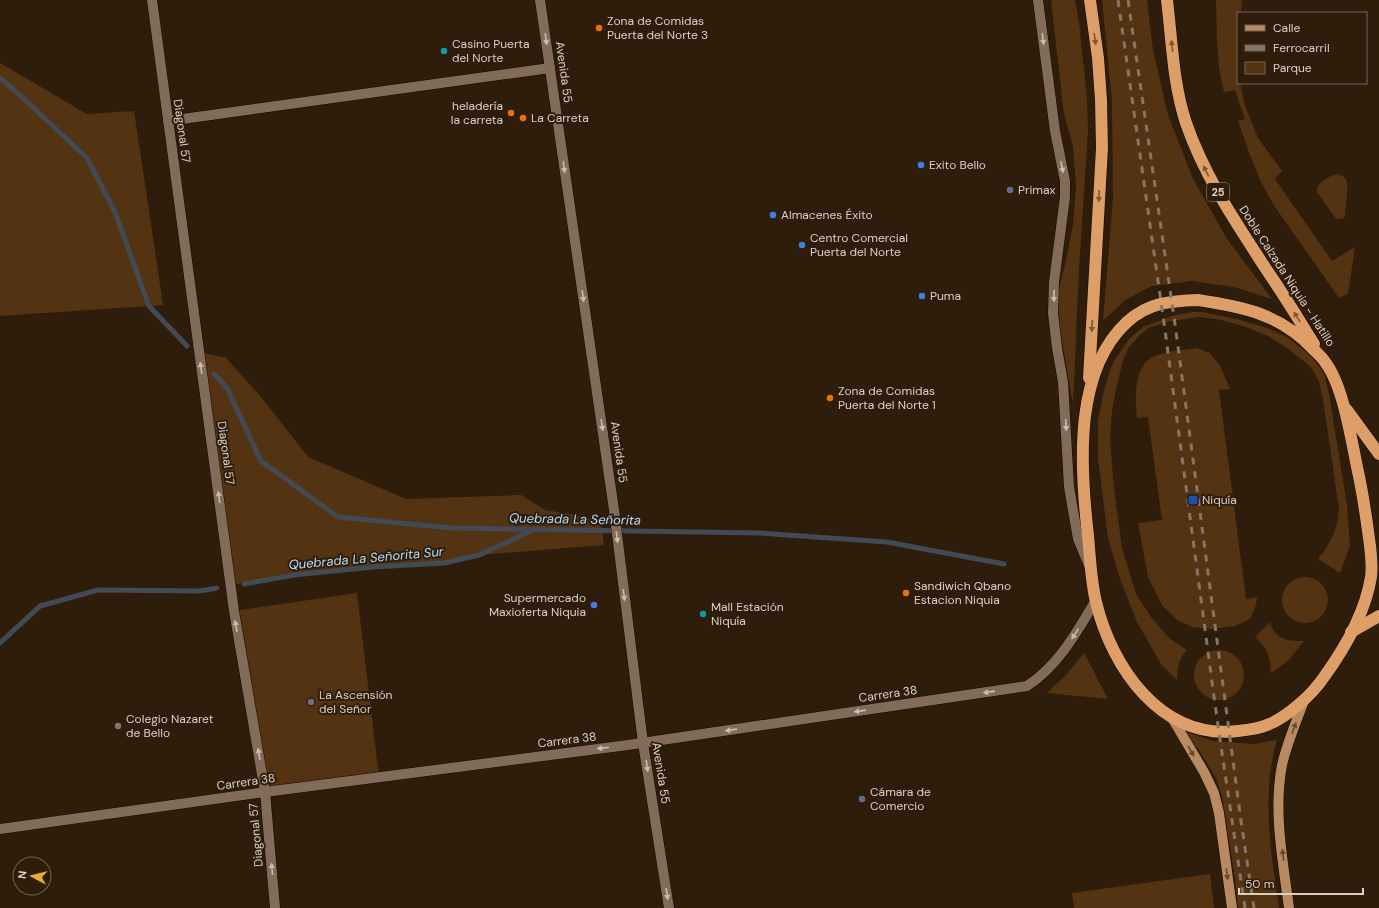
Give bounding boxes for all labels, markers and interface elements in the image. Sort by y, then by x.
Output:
legend [1237,12,1367,84]
place label: Zona de Comidas Puerta del Norte 3 [607,13,708,43]
text: Calle [1273,20,1300,36]
marker: Zona de Comidas Puerta del Norte 3 [594,23,604,33]
one-way arrow [543,33,549,45]
one-way arrow [1040,33,1046,45]
one-way arrow [1092,33,1098,45]
place label: Casino Puerta del Norte [452,36,530,66]
street label: Avenida 55 [552,40,576,104]
one-way arrow [1169,40,1176,52]
text: Ferrocarril [1273,40,1330,56]
marker: Casino Puerta del Norte [439,46,449,56]
text: Parque [1273,60,1312,76]
street label: Diagonal 57 [170,98,194,164]
place label: heladería la carreta [451,98,503,128]
marker: heladería la carreta [506,108,516,118]
place label: La Carreta [531,110,589,126]
marker: La Carreta [518,113,528,123]
place label: Exito Bello [929,157,986,173]
marker: Exito Bello [916,160,926,170]
one-way arrow [561,161,567,173]
one-way arrow [1059,161,1065,173]
one-way arrow [1203,165,1209,177]
place label: Primax [1018,182,1056,198]
road number: 25 [1207,183,1229,201]
marker: Primax [1005,185,1015,195]
one-way arrow [1096,190,1103,202]
street label: Doble Calzada Niquia - Hatillo [1235,202,1339,350]
place label: Almacenes Éxito [781,207,873,223]
marker: Almacenes Éxito [768,210,778,220]
place label: Centro Comercial Puerta del Norte [810,230,908,260]
marker: Centro Comercial Puerta del Norte [797,240,807,250]
place label: Puma [930,288,961,304]
one-way arrow [580,290,586,302]
one-way arrow [1051,290,1057,303]
marker: Puma [917,291,927,301]
one-way arrow [1293,312,1301,322]
one-way arrow [1088,320,1095,332]
one-way arrow [198,362,204,374]
place label: Zona de Comidas Puerta del Norte 1 [838,383,936,413]
marker: Zona de Comidas Puerta del Norte 1 [825,393,835,403]
one-way arrow [599,419,605,431]
one-way arrow [1062,419,1069,431]
street label: Diagonal 57 [214,420,238,486]
street label: Avenida 55 [607,420,631,484]
one-way arrow [215,491,222,503]
place label: Niquía [1202,492,1237,508]
marker: Niquía [1187,494,1199,506]
water label: Quebrada La Señorita [509,509,641,529]
one-way arrow [614,531,620,543]
water label: Quebrada La Señorita Sur [288,543,445,573]
place label: Sandiwich Qbano Estacion Niquia [914,578,1011,608]
marker: Sandiwich Qbano Estacion Niquia [901,588,911,598]
one-way arrow [621,589,627,601]
place label: Supermercado Maxioferta Niquia [489,590,586,620]
place label: Mall Estación Niquía [711,599,784,629]
marker: Supermercado Maxioferta Niquia [589,600,599,610]
marker: Mall Estación Niquía [698,609,708,619]
one-way arrow [233,620,239,632]
one-way arrow [1072,628,1079,639]
street label: Carrera 38 [858,682,918,706]
place label: La Ascensión del Señor [319,687,393,717]
one-way arrow [982,689,995,695]
marker: La Ascensión del Señor [306,697,316,707]
one-way arrow [854,708,866,714]
place label: Colegio Nazaret de Bello [126,711,214,741]
marker: Colegio Nazaret de Bello [113,721,123,731]
one-way arrow [1291,721,1297,733]
one-way arrow [725,727,737,733]
street label: Carrera 38 [537,728,597,752]
street label: Avenida 55 [648,741,674,805]
one-way arrow [597,745,609,751]
one-way arrow [1188,745,1195,757]
one-way arrow [256,748,262,760]
one-way arrow [644,760,650,772]
street label: Carrera 38 [216,770,276,794]
place label: Cámara de Comercio [870,784,931,814]
marker: Cámara de Comercio [857,794,867,804]
street label: Diagonal 57 [245,802,267,868]
one-way arrow [1280,849,1286,861]
north arrow [12,856,52,896]
one-way arrow [269,863,275,875]
one-way arrow [1224,868,1230,880]
text: N [15,870,30,880]
scale bar [1239,870,1363,896]
text: 50 m [1245,876,1274,892]
one-way arrow [664,888,670,900]

